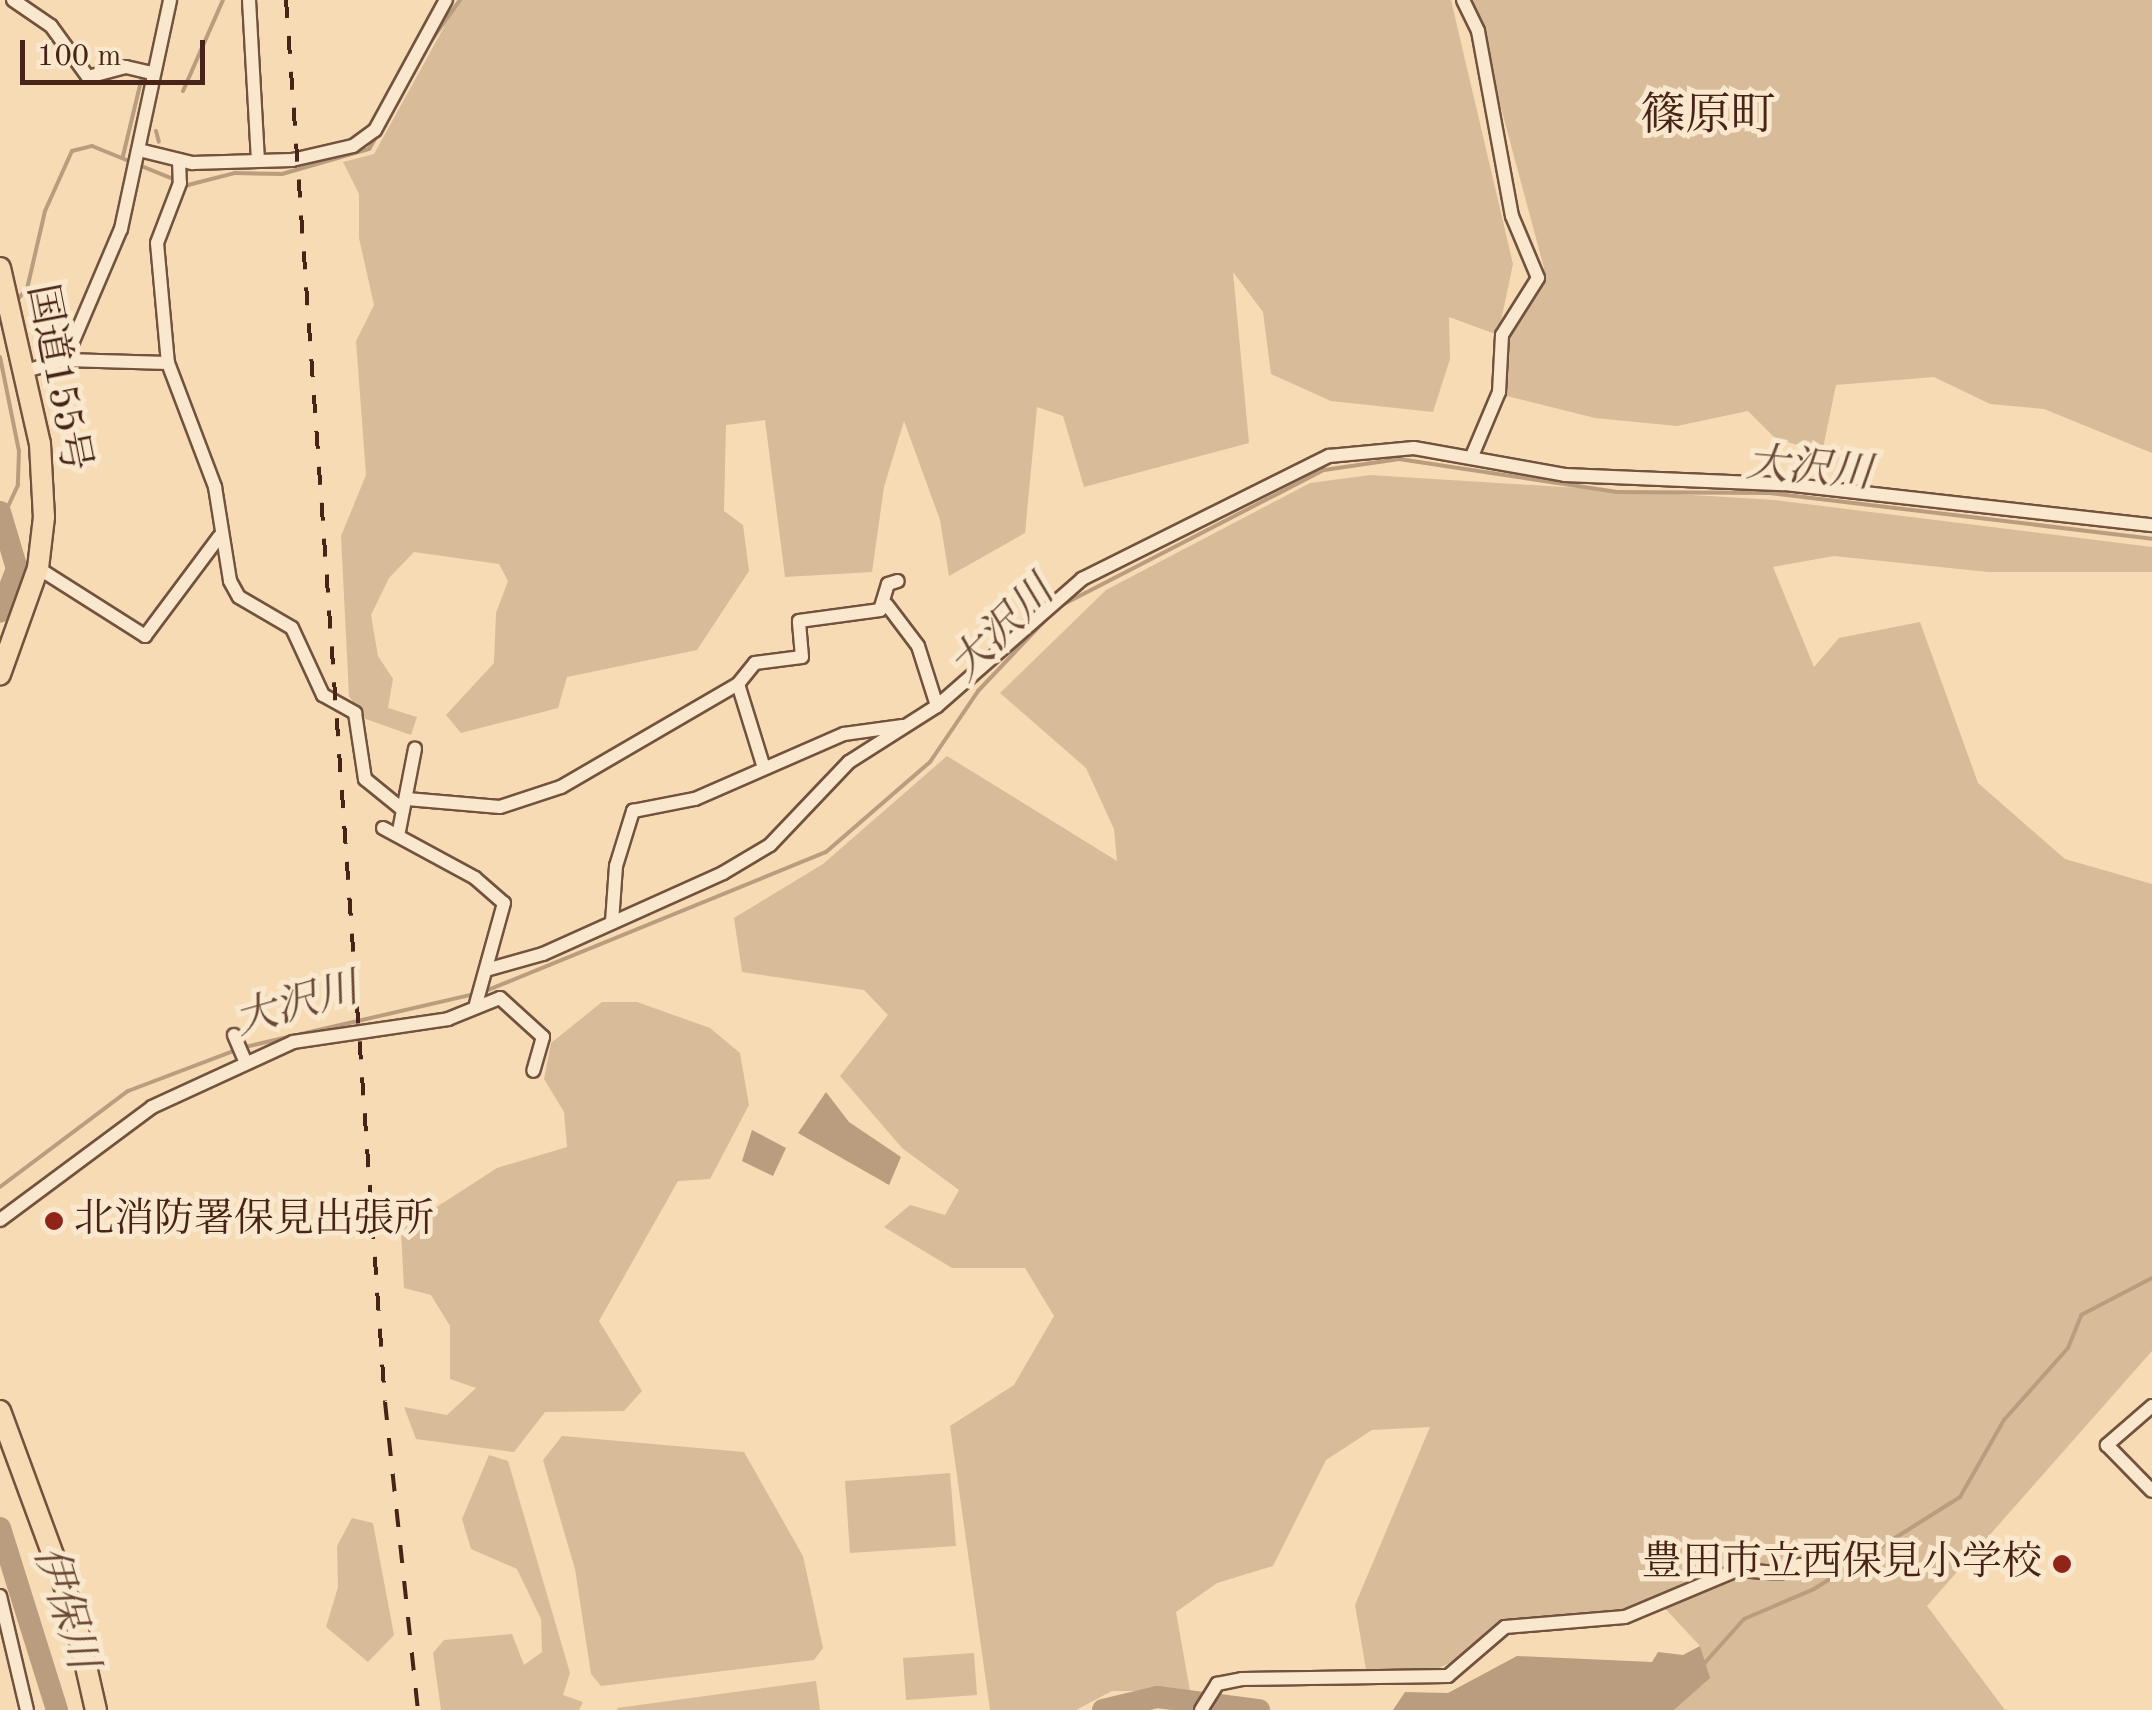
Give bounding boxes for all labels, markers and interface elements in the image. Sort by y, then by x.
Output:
scale bar [25,20,210,82]
text: 100 m [37,42,121,72]
district label: 篠原町 [1641,91,1775,145]
street label: 国道155号 [15,280,99,476]
water label: 大沢川 [1744,439,1874,501]
water label: 大沢川 [941,568,1065,692]
water label: 大沢川 [229,964,365,1048]
place label: 北消防署保見出張所 [74,1197,434,1245]
marker: 北消防署保見出張所 [43,1210,65,1232]
water label: 伊保川 [21,1540,107,1676]
place label: 豊田市立西保見小学校 [1642,1540,2042,1588]
marker: 豊田市立西保見小学校 [2051,1553,2073,1575]

